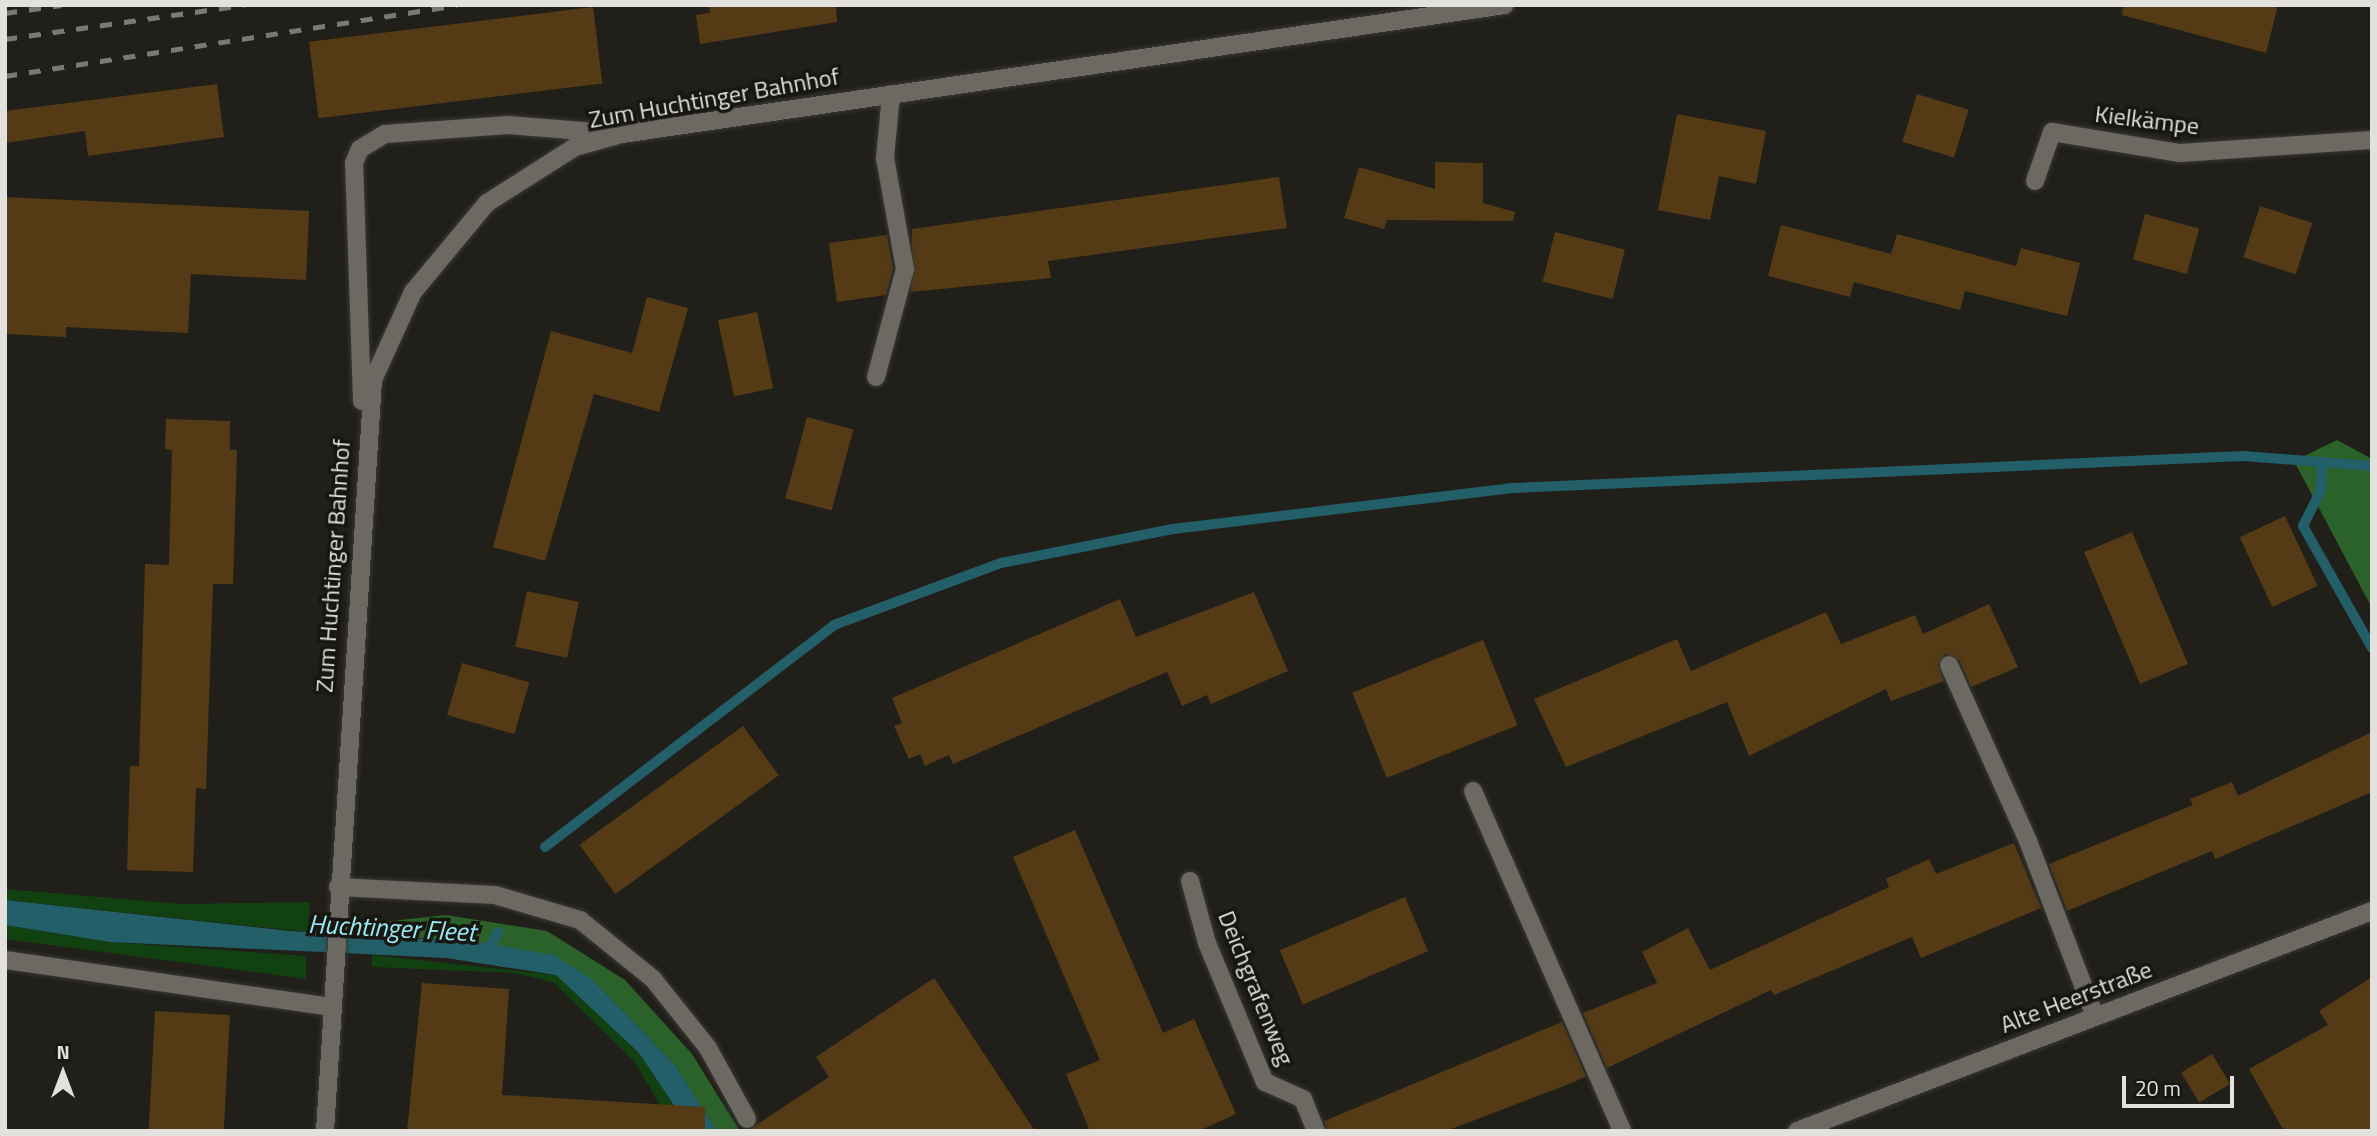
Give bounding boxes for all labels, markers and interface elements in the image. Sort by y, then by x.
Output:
street label: Zum Huchtinger Bahnhof [587,62,841,134]
street label: Kielkämpe [2093,99,2201,141]
street label: Zum Huchtinger Bahnhof [310,439,356,693]
street label: Deichgrafenweg [1212,907,1300,1069]
water label: Huchtinger Fleet [307,908,477,948]
street label: Alte Heerstraße [1996,955,2156,1039]
text: N [56,1037,70,1066]
north arrow [28,1038,98,1108]
scale bar [2125,1062,2237,1106]
text: 20 m [2135,1072,2181,1104]

